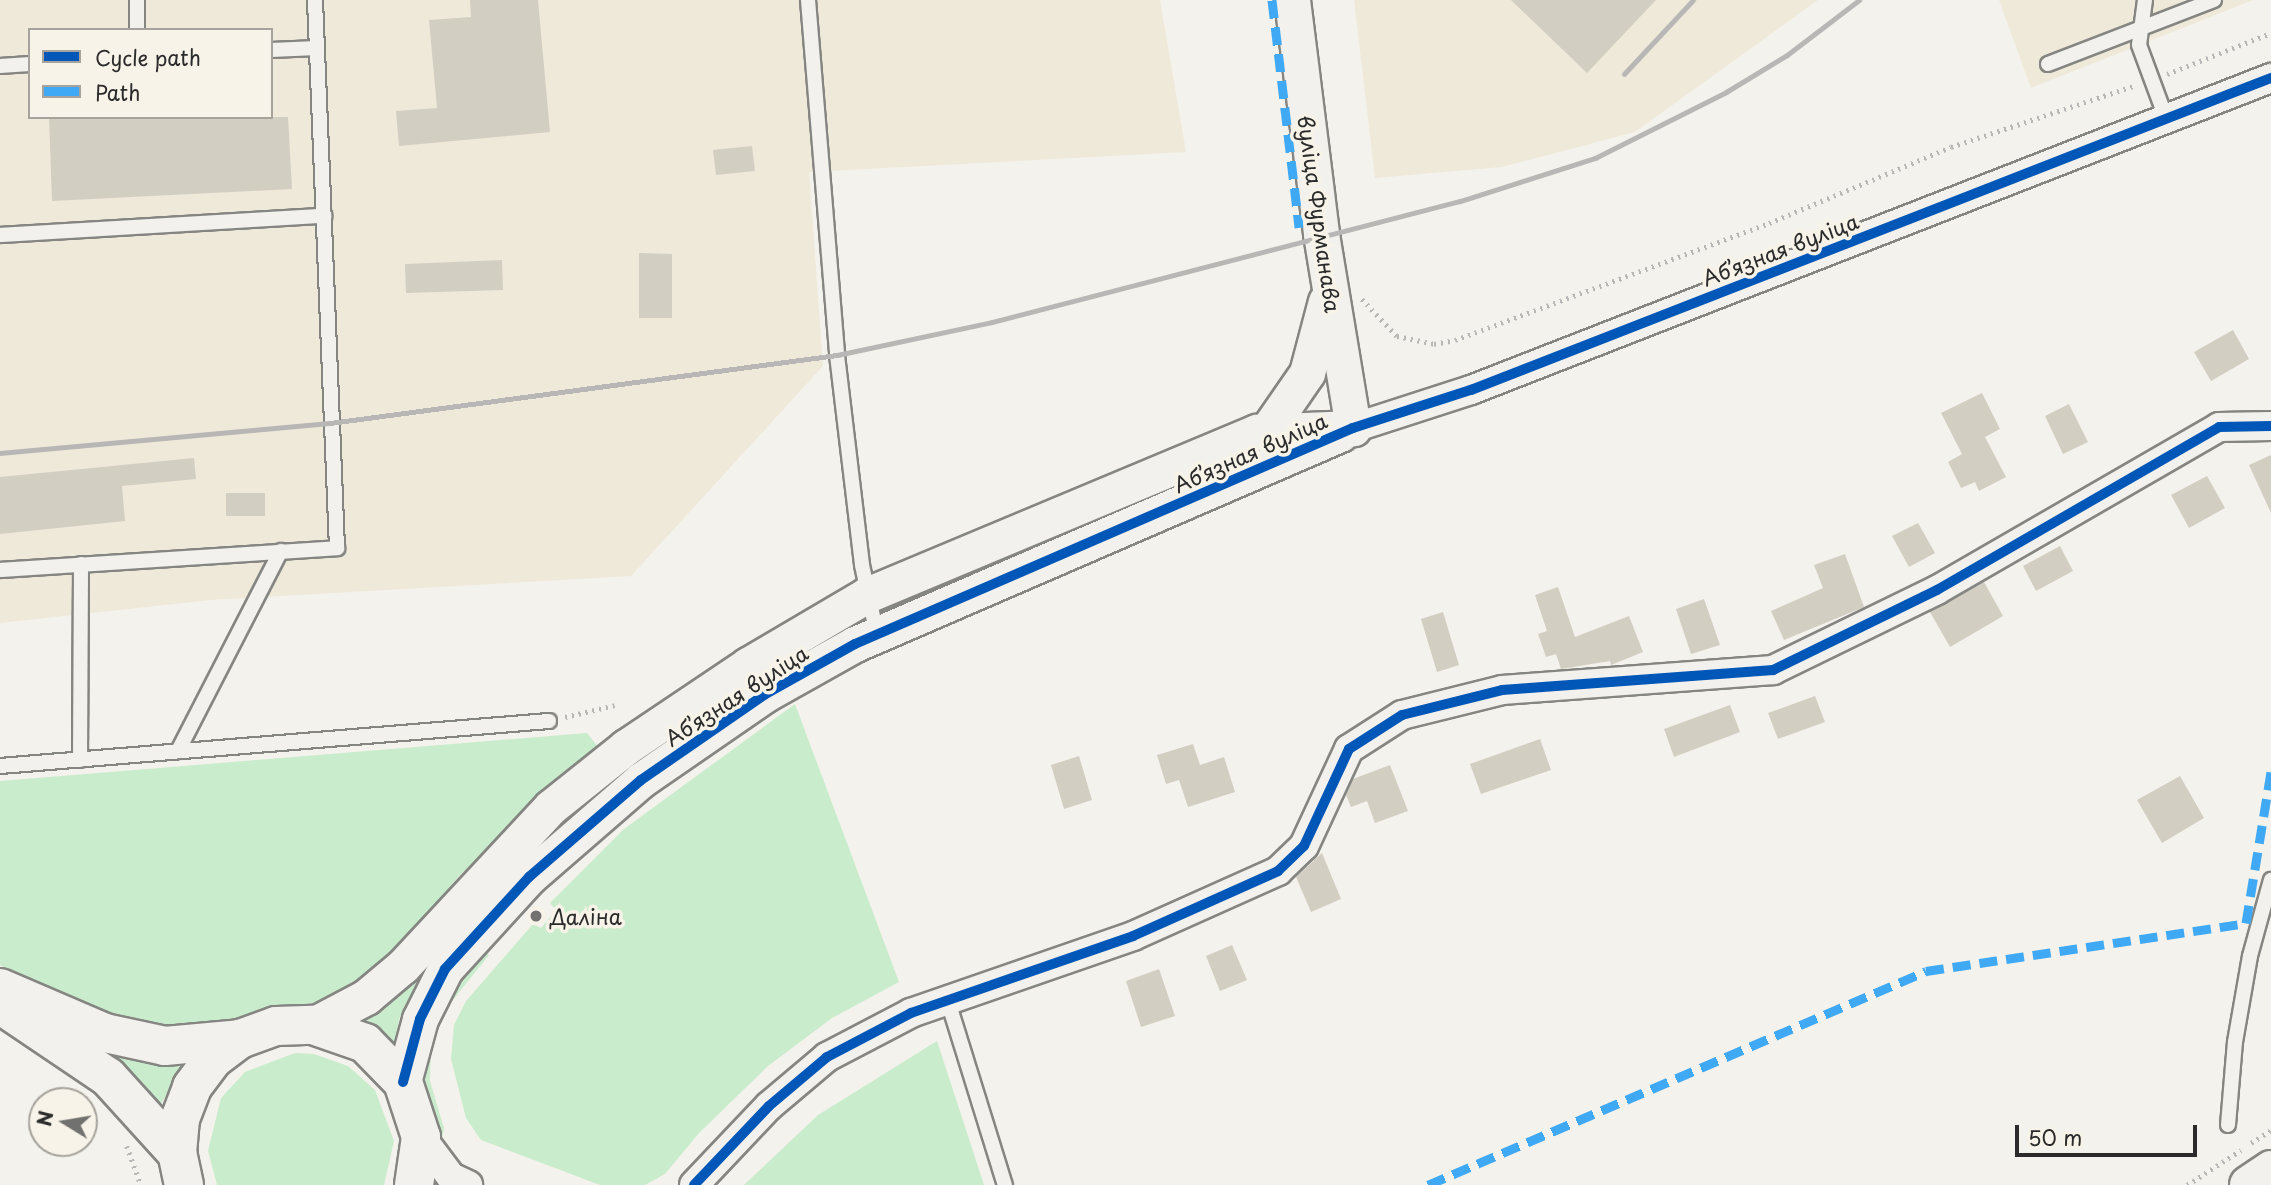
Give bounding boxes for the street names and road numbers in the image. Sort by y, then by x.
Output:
street label: вуліца Фурманава [1294,114,1346,314]
street label: Абʼязная вуліца [1698,207,1862,291]
street label: Абʼязная вуліца [1169,407,1331,497]
street label: Абʼязная вуліца [659,639,813,751]

